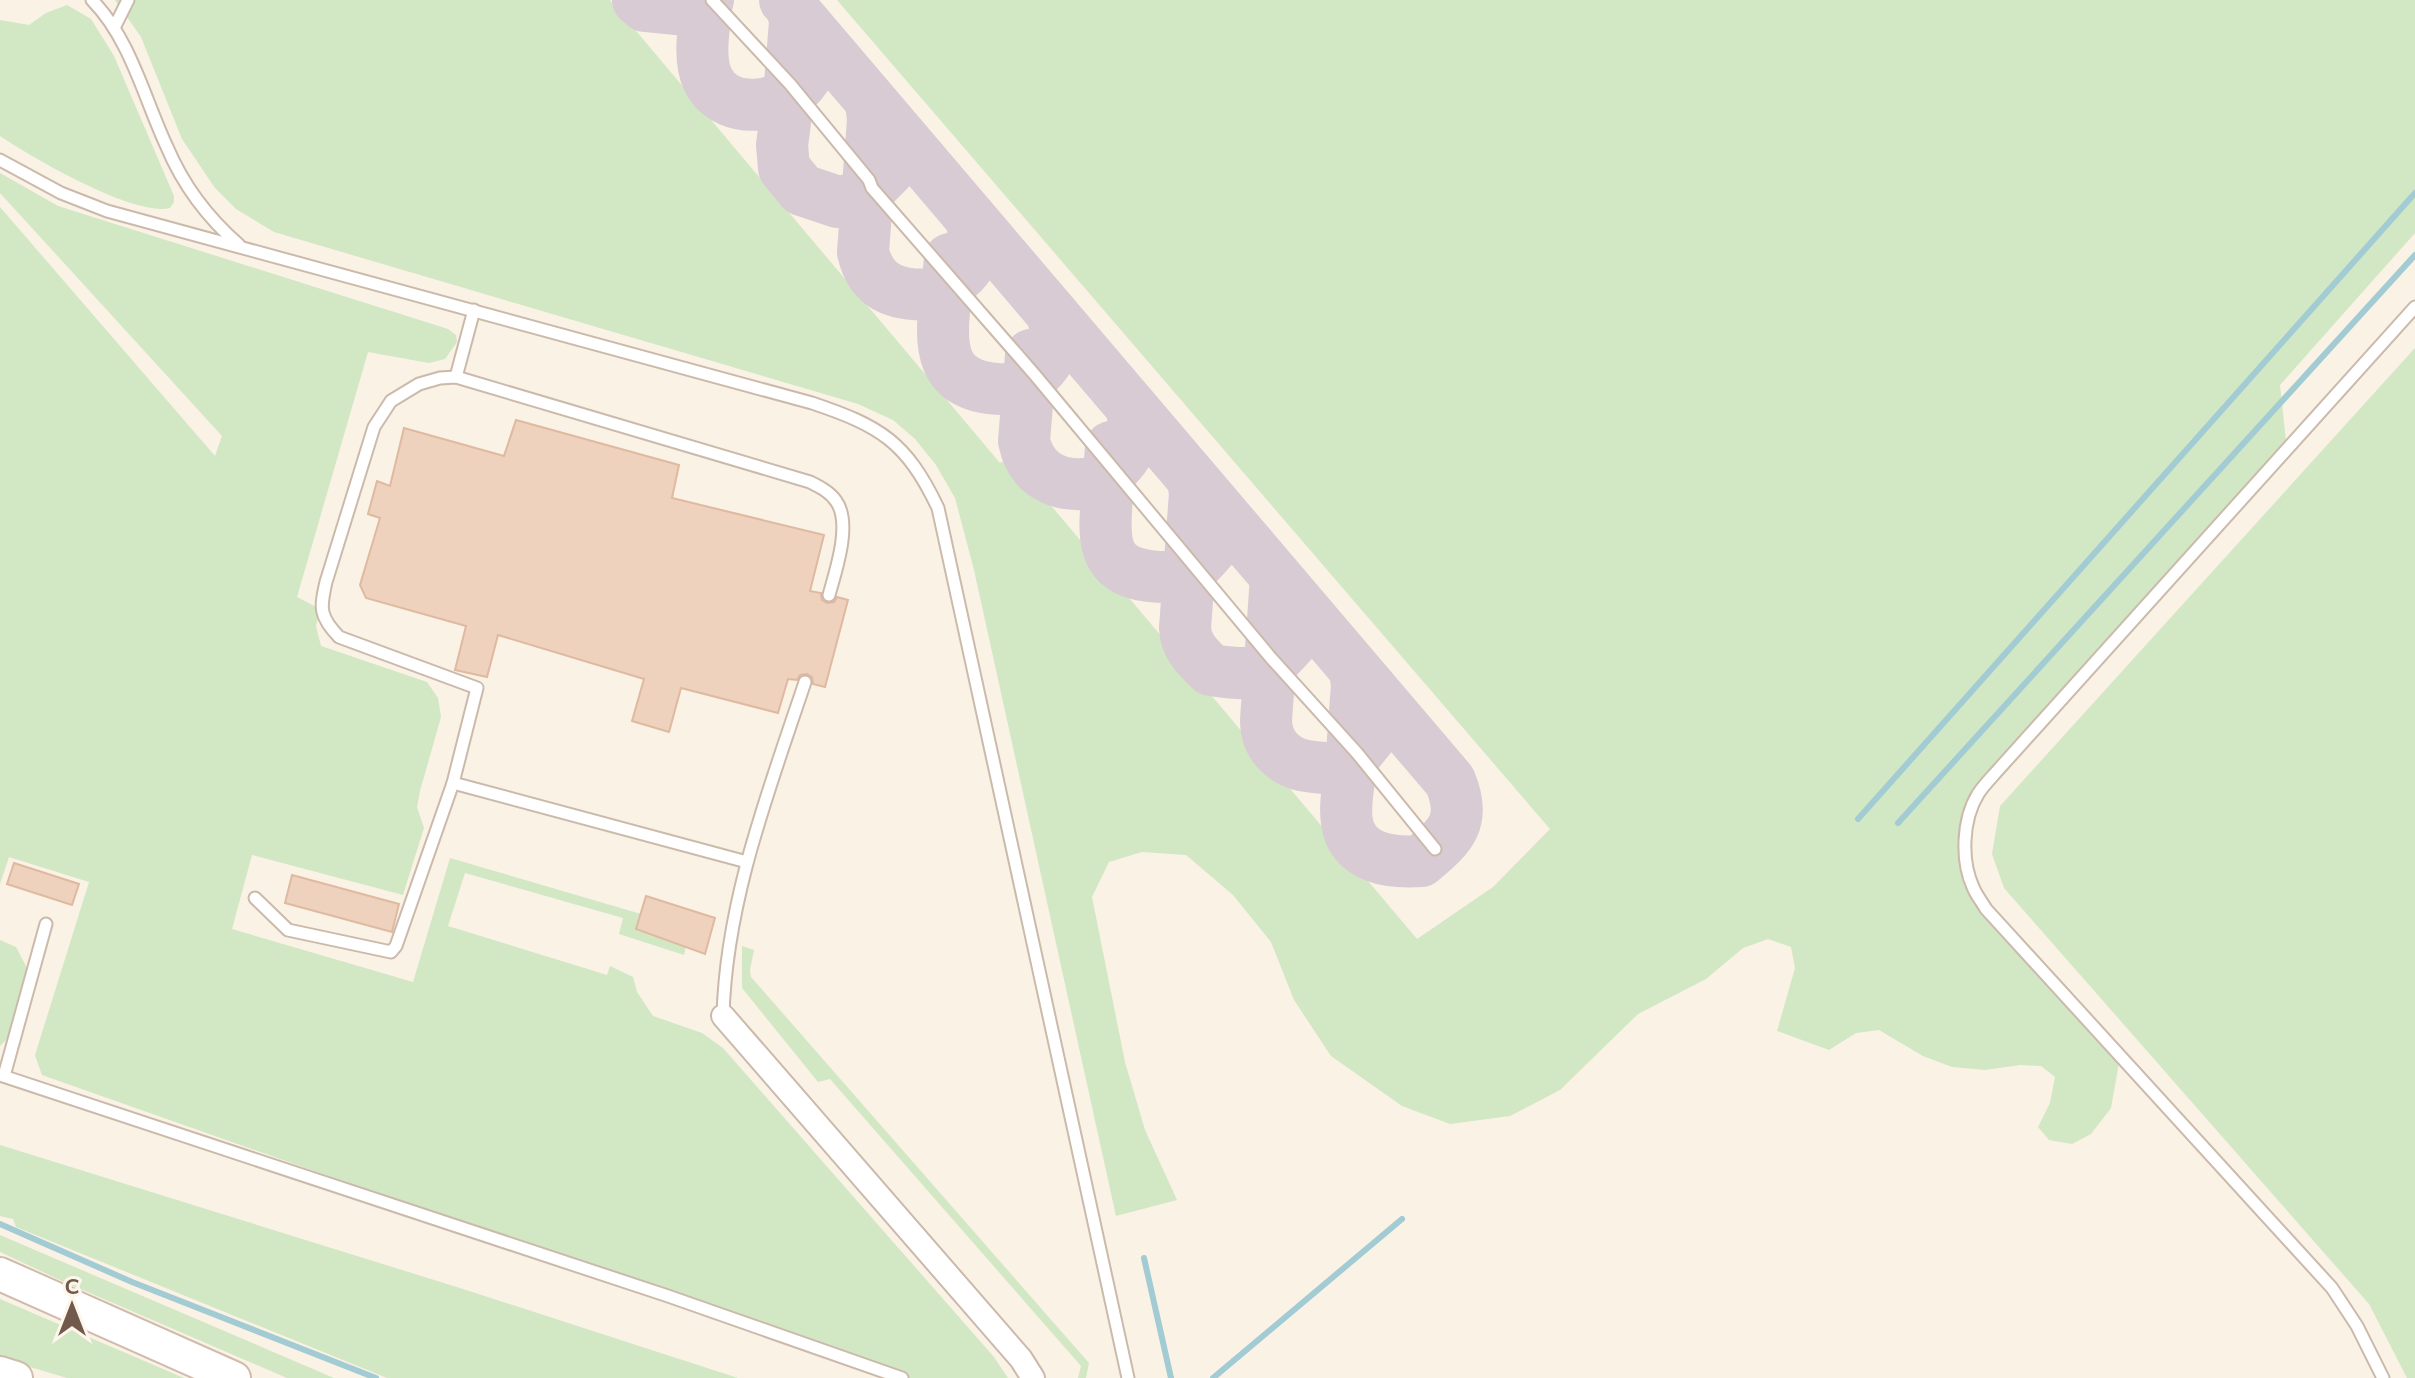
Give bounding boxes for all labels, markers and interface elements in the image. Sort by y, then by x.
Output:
north arrow [32,1266,112,1346]
text: С [64,1272,80,1300]

